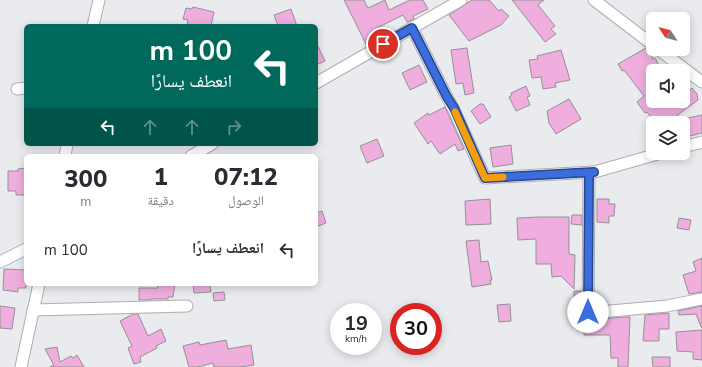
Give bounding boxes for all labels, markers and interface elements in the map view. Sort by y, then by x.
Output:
north arrow [646,12,690,56]
map controls [646,12,690,160]
pin [366,27,400,61]
text: 100 m [149,32,232,70]
icon: arrive [372,33,394,55]
icon: left [246,40,298,92]
button: sound [646,64,690,108]
text: انعطف يسارًا [151,69,232,93]
icon: left [97,116,119,138]
icon: ahead [139,116,161,138]
icon: ahead [181,116,203,138]
icon: right [223,116,245,138]
button: layers [646,116,690,160]
text: 1 [153,161,168,193]
text: 07:12 [214,161,278,193]
text: 300 [64,163,107,195]
text: دقيقة [147,192,174,210]
text: الوصول [228,192,264,210]
text: m [80,193,91,211]
text: انعطف يسارًا [192,238,264,258]
icon: left [276,239,298,261]
text: 100 m [44,240,88,260]
position arrow [567,291,609,333]
speed limit sign: 30 [390,303,442,355]
text: 19 [344,310,368,337]
text: km/h [345,332,367,346]

